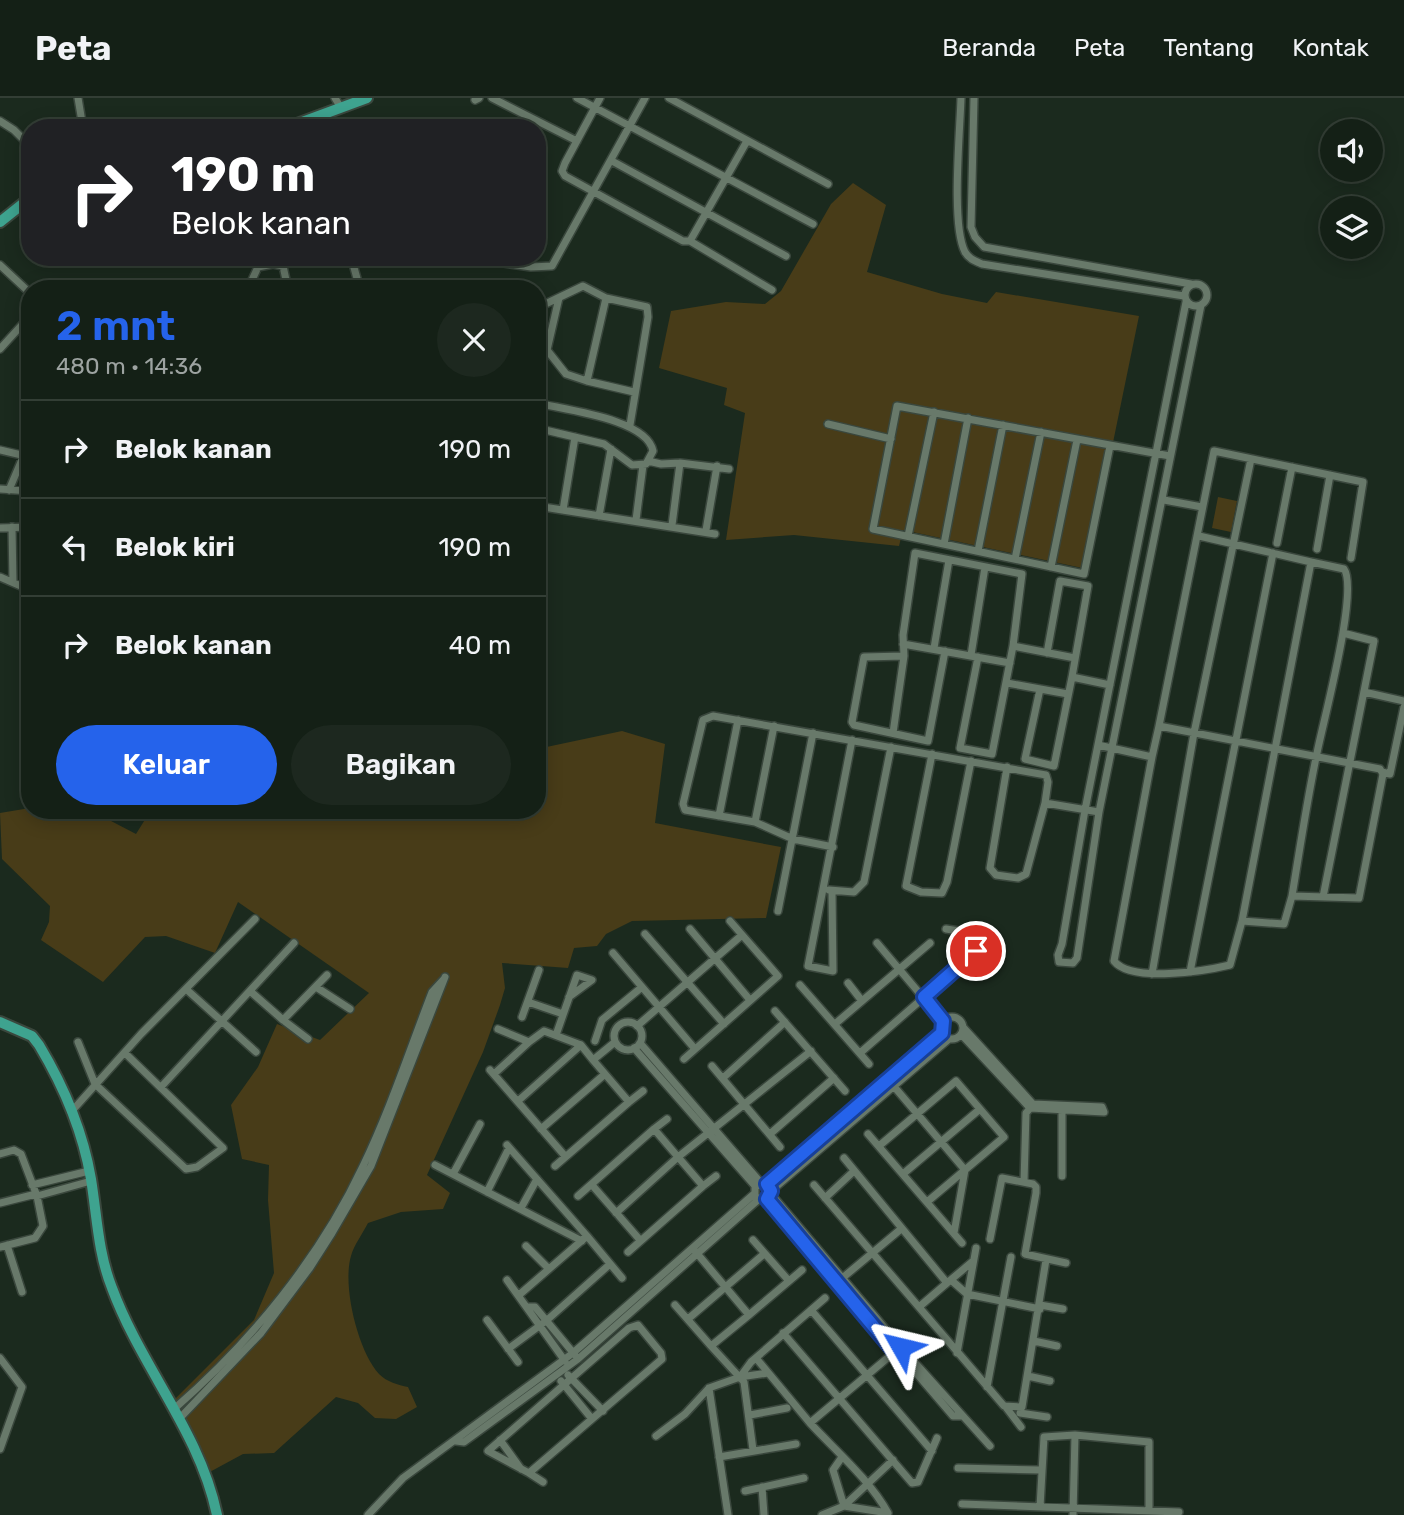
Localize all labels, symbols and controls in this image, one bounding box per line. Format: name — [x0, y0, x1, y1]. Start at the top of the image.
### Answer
text: Peta — [35, 29, 112, 68]
text: Beranda — [942, 34, 1036, 62]
text: Peta — [1074, 34, 1125, 62]
text: Tentang — [1163, 34, 1254, 62]
text: Kontak — [1292, 34, 1369, 62]
map controls — [1320, 119, 1383, 259]
button: sound — [1320, 119, 1383, 182]
text: 190 m — [171, 145, 315, 203]
icon: right — [56, 147, 147, 238]
button: layers — [1320, 196, 1383, 259]
text: Belok kanan — [171, 204, 351, 242]
text: 2 mnt — [56, 301, 175, 351]
button: close — [437, 303, 511, 377]
text: 480 m · 14:36 — [56, 352, 202, 380]
icon: right — [56, 430, 94, 468]
text: Belok kanan — [115, 434, 272, 465]
text: 190 m — [438, 434, 511, 465]
icon: left — [56, 528, 94, 566]
text: Belok kiri — [115, 532, 235, 563]
text: 190 m — [438, 532, 511, 563]
icon: right — [56, 626, 94, 664]
text: Belok kanan — [115, 630, 272, 661]
text: 40 m — [449, 630, 511, 661]
button: Keluar — [56, 725, 277, 805]
button: Bagikan — [291, 725, 511, 805]
pin — [946, 921, 1006, 981]
icon: arrive — [957, 932, 995, 970]
position arrow — [864, 1310, 938, 1384]

